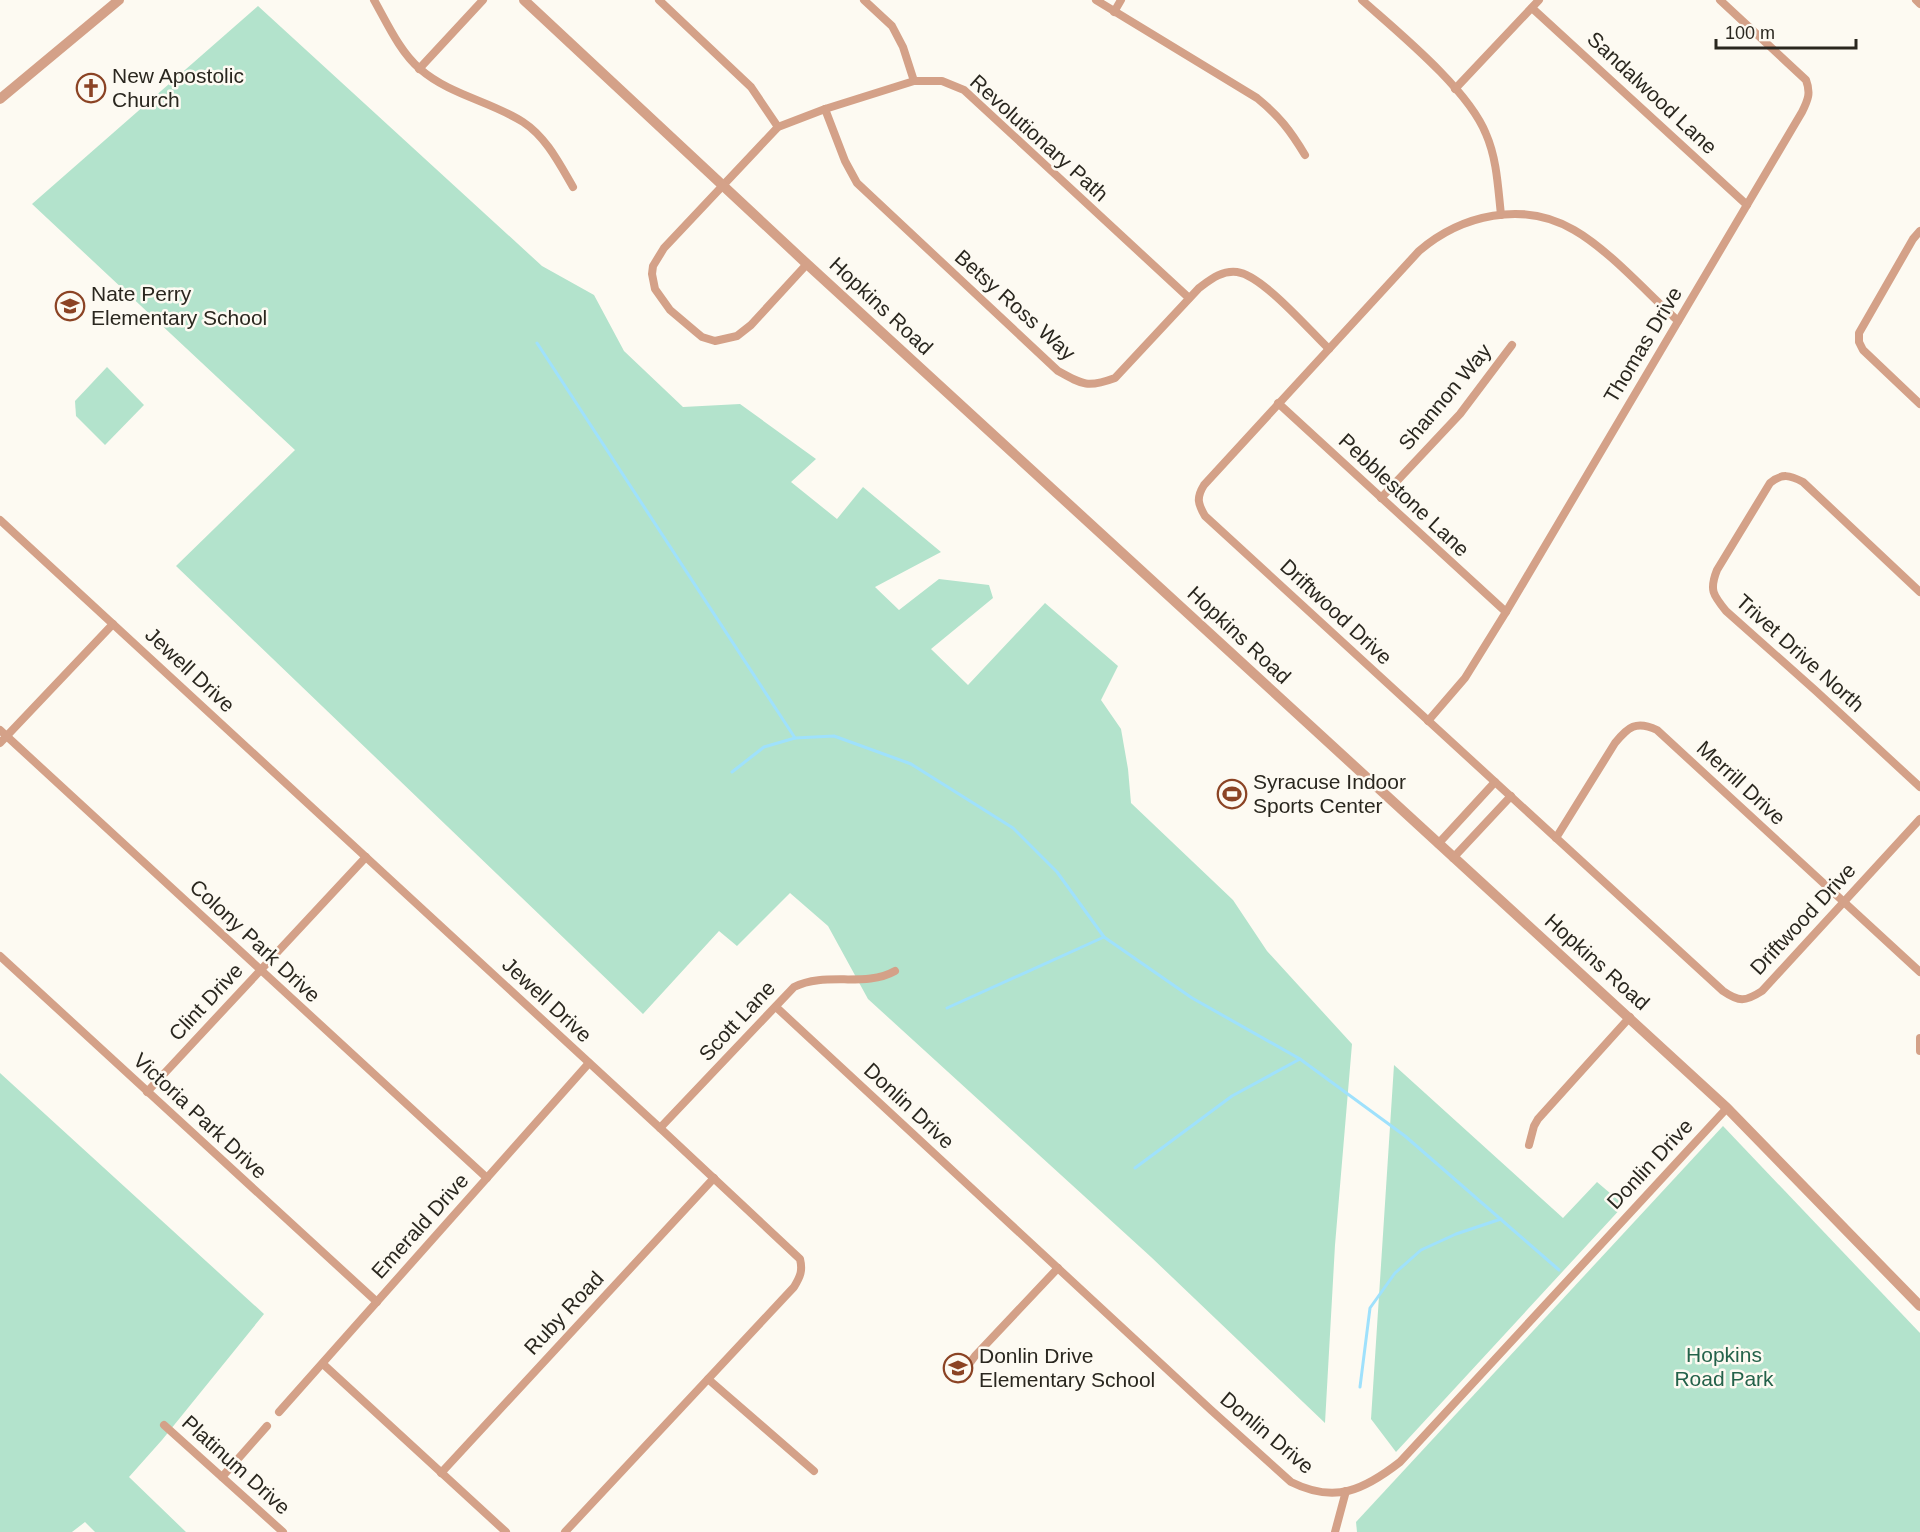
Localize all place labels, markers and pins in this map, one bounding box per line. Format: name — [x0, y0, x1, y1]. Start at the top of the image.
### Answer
place label: New Apostolic Church — [112, 64, 244, 111]
church icon: New Apostolic Church — [75, 72, 107, 104]
place label: Nate Perry Elementary School — [91, 282, 267, 329]
school or university icon: Nate Perry Elementary School — [54, 290, 86, 322]
place label: Syracuse Indoor Sports Center — [1253, 770, 1406, 817]
sports icon: Syracuse Indoor Sports Center — [1216, 778, 1248, 810]
place label: Donlin Drive Elementary School — [979, 1344, 1155, 1391]
school or university icon: Donlin Drive Elementary School — [942, 1352, 974, 1384]

